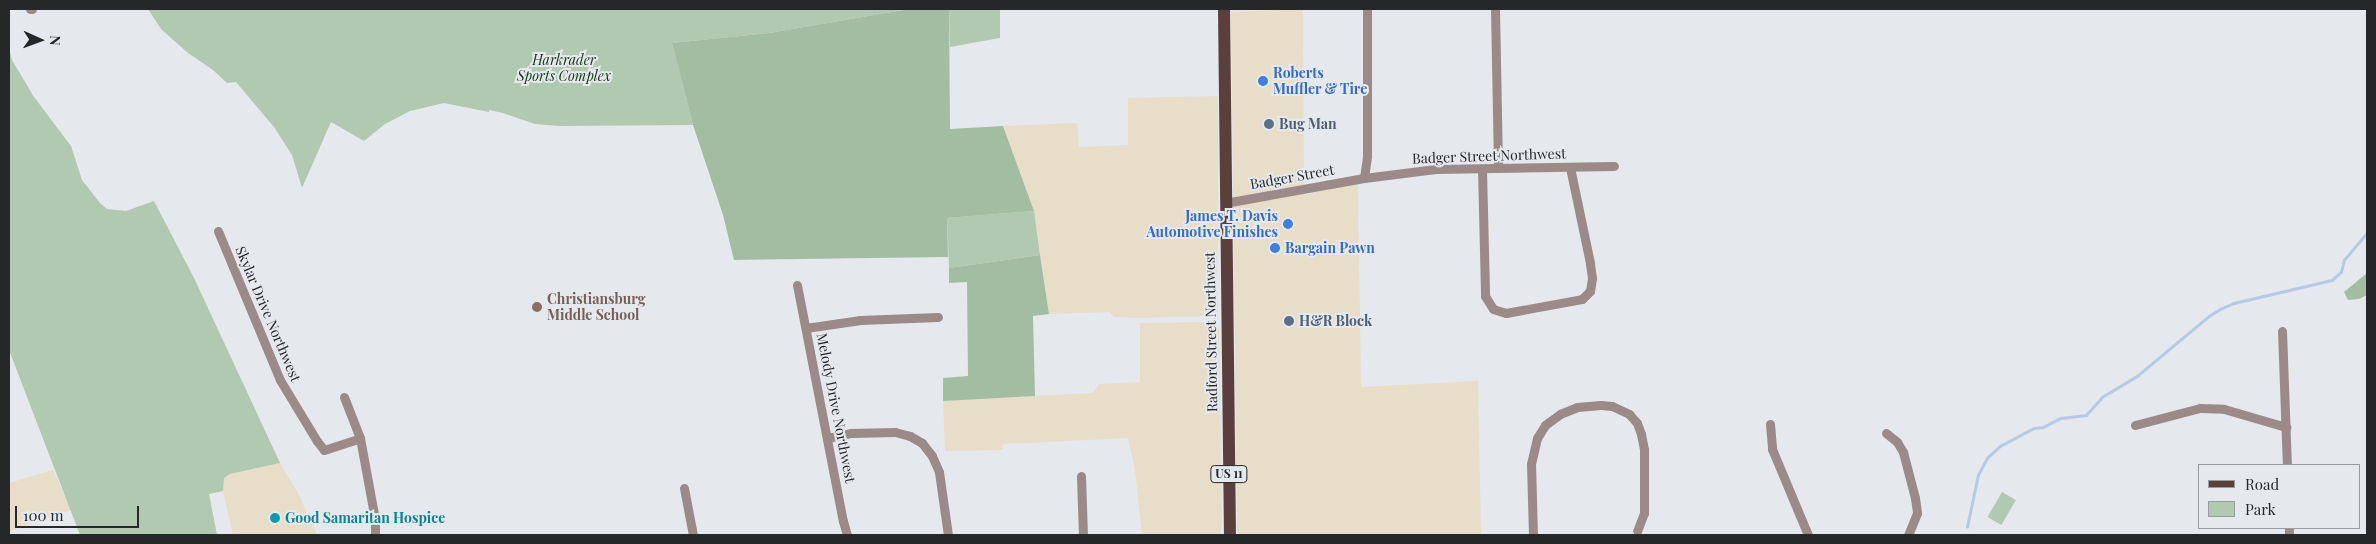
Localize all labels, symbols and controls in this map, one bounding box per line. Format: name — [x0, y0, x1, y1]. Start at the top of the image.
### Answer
north arrow — [15, 15, 65, 65]
text: N — [46, 35, 65, 46]
park label: Harkrader Sports Complex — [517, 52, 611, 84]
place label: Roberts Muffler & Tire — [1273, 65, 1368, 98]
marker: Roberts Muffler & Tire — [1257, 75, 1269, 87]
place label: Bug Man — [1279, 116, 1337, 132]
marker: Bug Man — [1263, 118, 1275, 130]
street label: Badger Street Northwest — [1412, 145, 1566, 167]
street label: Badger Street — [1248, 161, 1336, 193]
place label: James T. Davis Automotive Finishes — [1147, 208, 1278, 240]
marker: James T. Davis Automotive Finishes — [1282, 218, 1294, 230]
place label: Bargain Pawn — [1285, 240, 1375, 256]
marker: Bargain Pawn — [1269, 242, 1281, 254]
street label: Skylar Drive Northwest — [232, 244, 304, 384]
street label: Radford Street Northwest — [1201, 252, 1221, 412]
place label: Christiansburg Middle School — [547, 291, 645, 324]
marker: Christiansburg Middle School — [531, 301, 543, 313]
place label: H&R Block — [1299, 313, 1372, 329]
marker: H&R Block — [1283, 315, 1295, 327]
street label: Melody Drive Northwest — [813, 332, 859, 484]
road number: US 11 — [1210, 464, 1248, 484]
legend — [2198, 464, 2361, 529]
text: Road — [2245, 474, 2279, 494]
scale bar — [18, 496, 141, 528]
text: Park — [2245, 499, 2276, 519]
text: 100 m — [23, 505, 64, 525]
place label: Good Samaritan Hospice — [285, 510, 445, 526]
marker: Good Samaritan Hospice — [269, 512, 281, 524]

